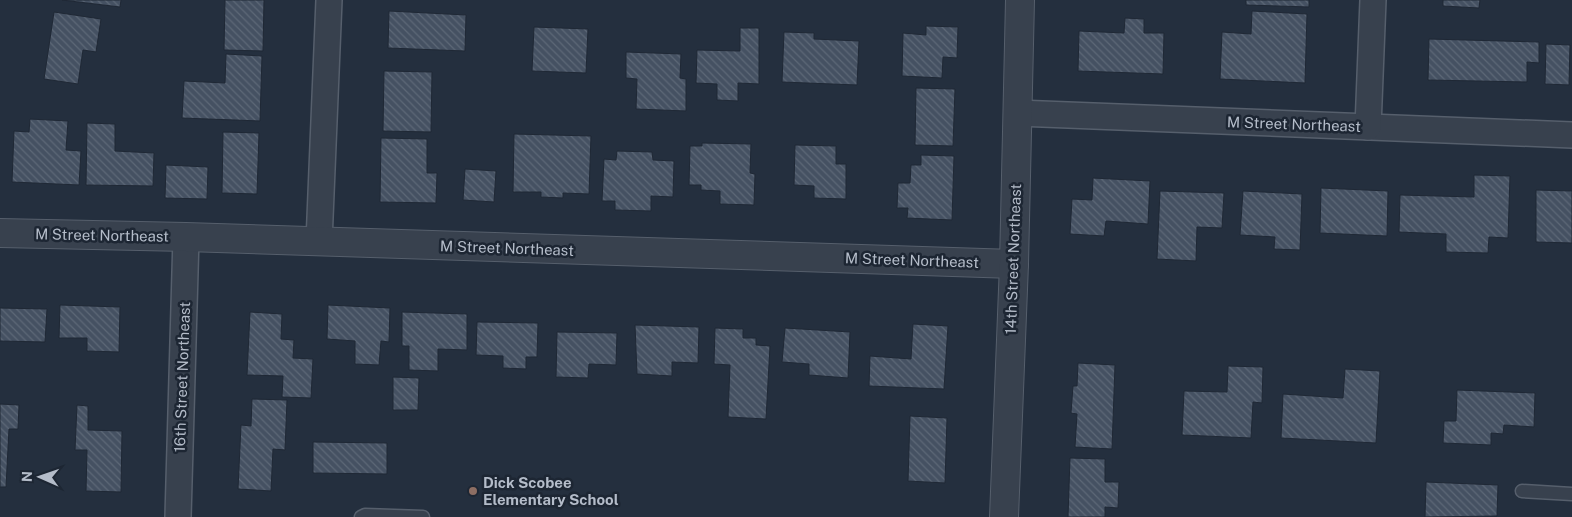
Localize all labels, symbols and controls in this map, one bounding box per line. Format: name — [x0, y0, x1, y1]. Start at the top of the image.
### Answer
street label: M Street Northeast — [1227, 113, 1361, 135]
street label: 14th Street Northeast — [1002, 183, 1024, 335]
street label: M Street Northeast — [35, 225, 169, 245]
street label: M Street Northeast — [440, 237, 574, 259]
street label: M Street Northeast — [845, 249, 979, 271]
street label: 16th Street Northeast — [171, 301, 193, 453]
north arrow — [15, 452, 65, 502]
text: N — [19, 471, 35, 482]
place label: Dick Scobee Elementary School — [483, 474, 619, 508]
marker: Dick Scobee Elementary School — [467, 485, 479, 497]

